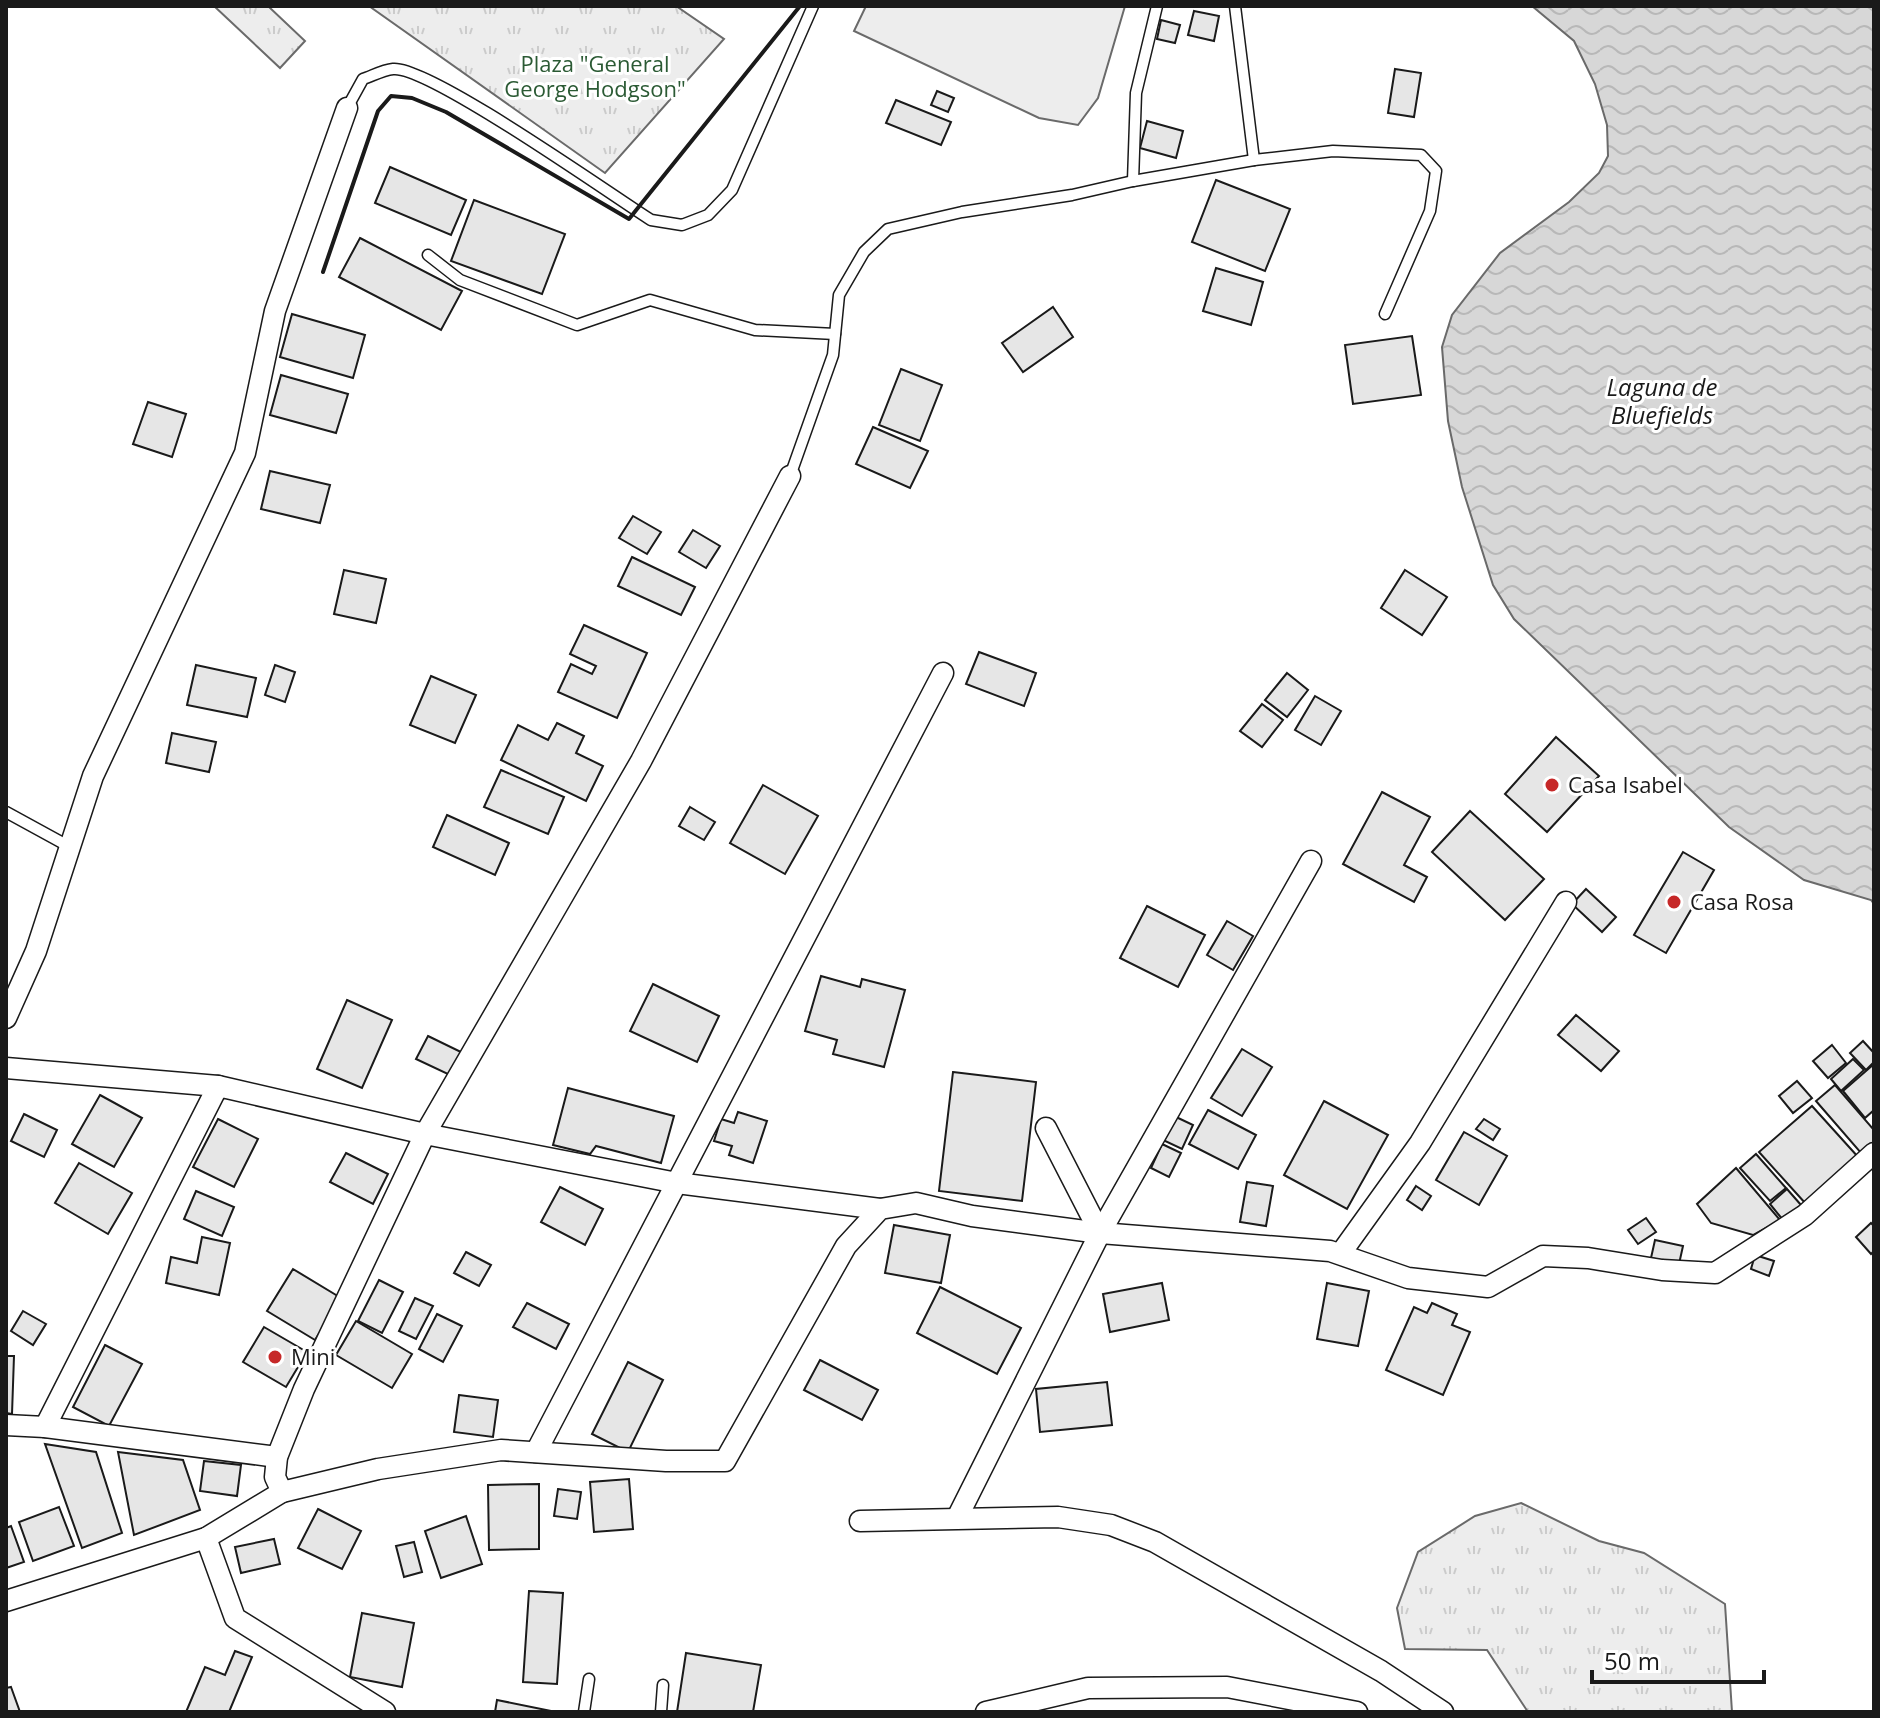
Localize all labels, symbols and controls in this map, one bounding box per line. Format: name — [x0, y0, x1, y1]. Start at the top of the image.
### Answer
park label: Plaza "General George Hodgson" — [504, 48, 686, 103]
water label: Laguna de Bluefields — [1607, 370, 1717, 431]
place label: Casa Isabel — [1568, 769, 1683, 799]
marker: Casa Isabel — [1543, 776, 1561, 794]
place label: Casa Rosa — [1690, 886, 1794, 916]
marker: Casa Rosa — [1665, 893, 1683, 911]
place label: Mini — [291, 1341, 335, 1371]
marker: Mini — [266, 1348, 284, 1366]
scale bar — [1592, 1634, 1764, 1684]
text: 50 m — [1604, 1644, 1660, 1677]

